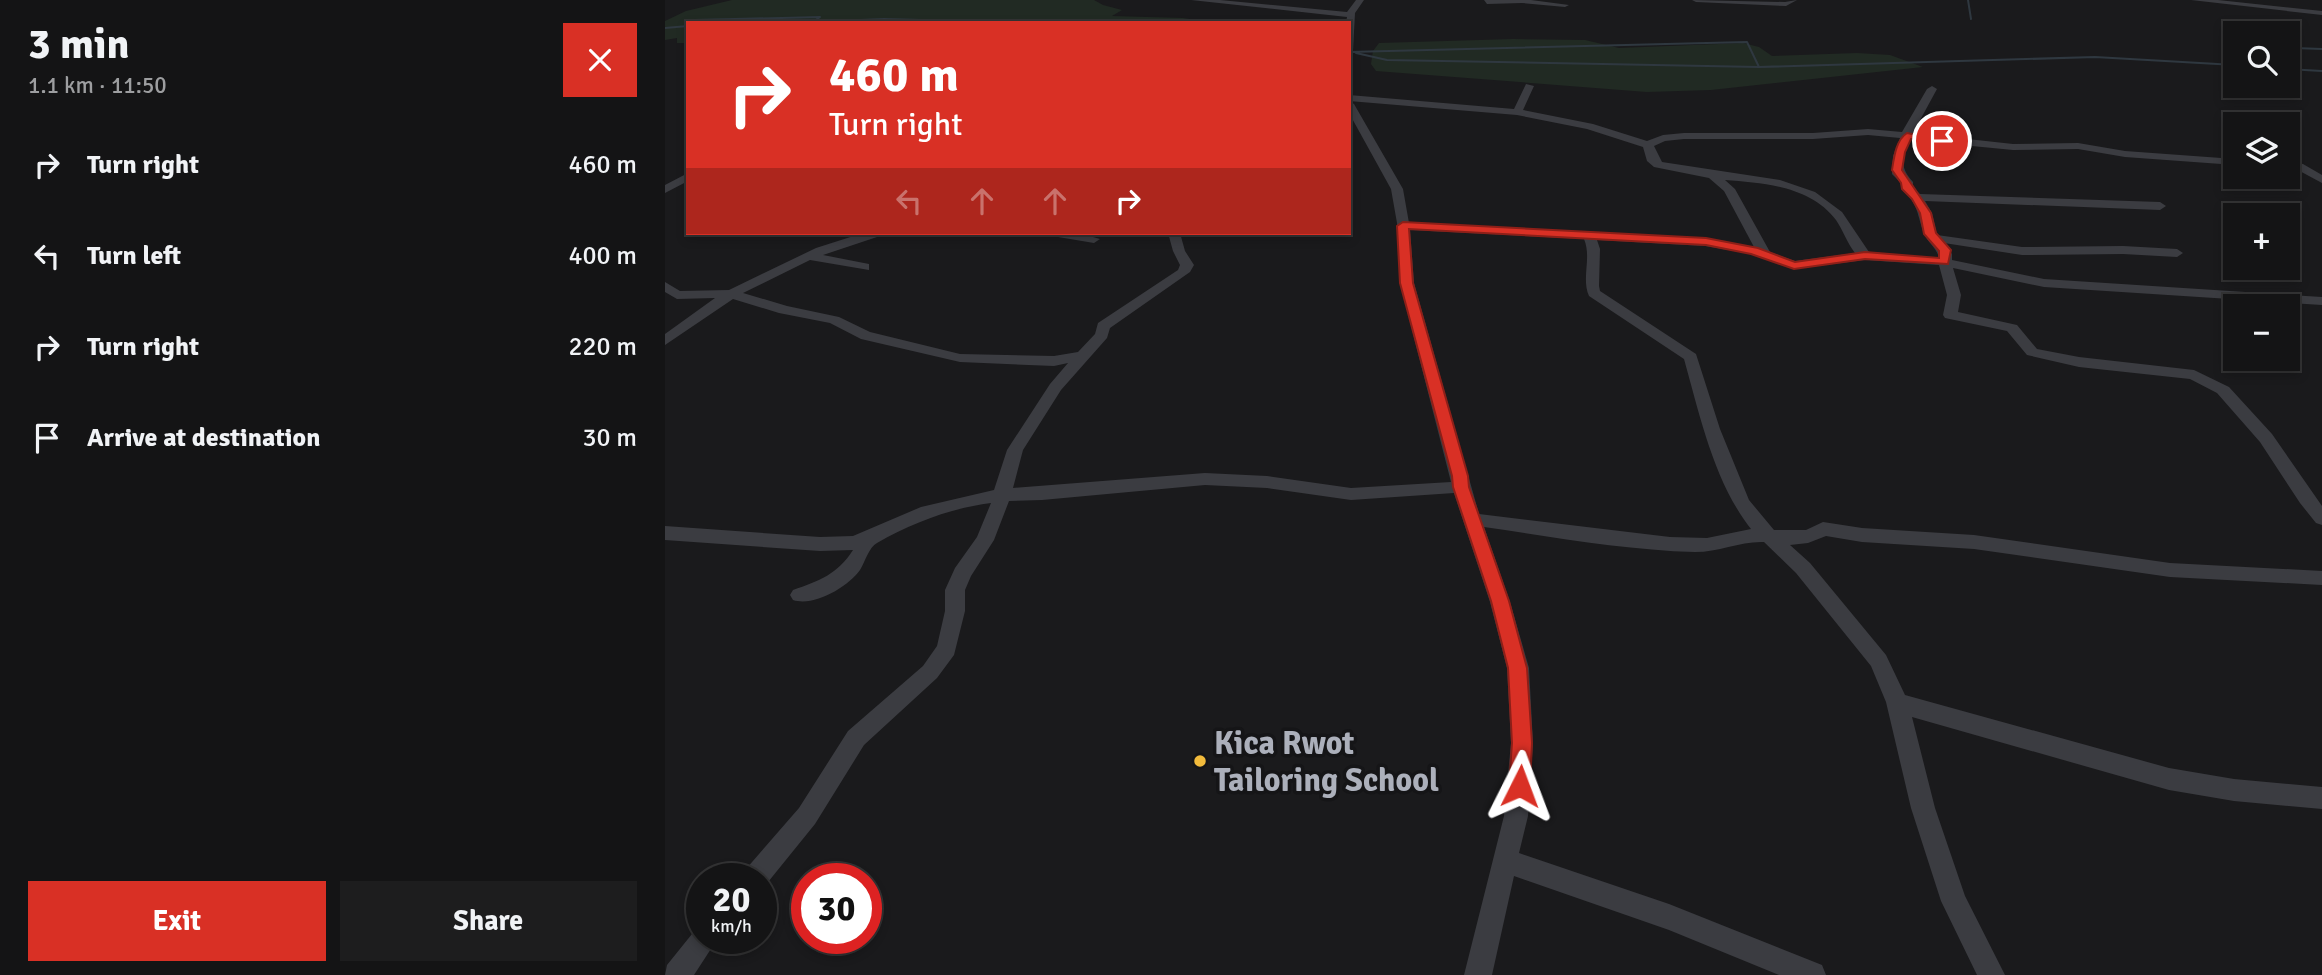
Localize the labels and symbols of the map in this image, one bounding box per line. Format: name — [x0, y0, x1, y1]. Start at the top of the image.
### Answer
pin — [1912, 111, 1972, 171]
place label: Kica Rwot Tailoring School — [1214, 724, 1439, 800]
position arrow — [1483, 749, 1557, 823]
marker: Kica Rwot Tailoring School — [1192, 753, 1208, 769]
speed limit sign: 30 — [791, 863, 882, 954]

